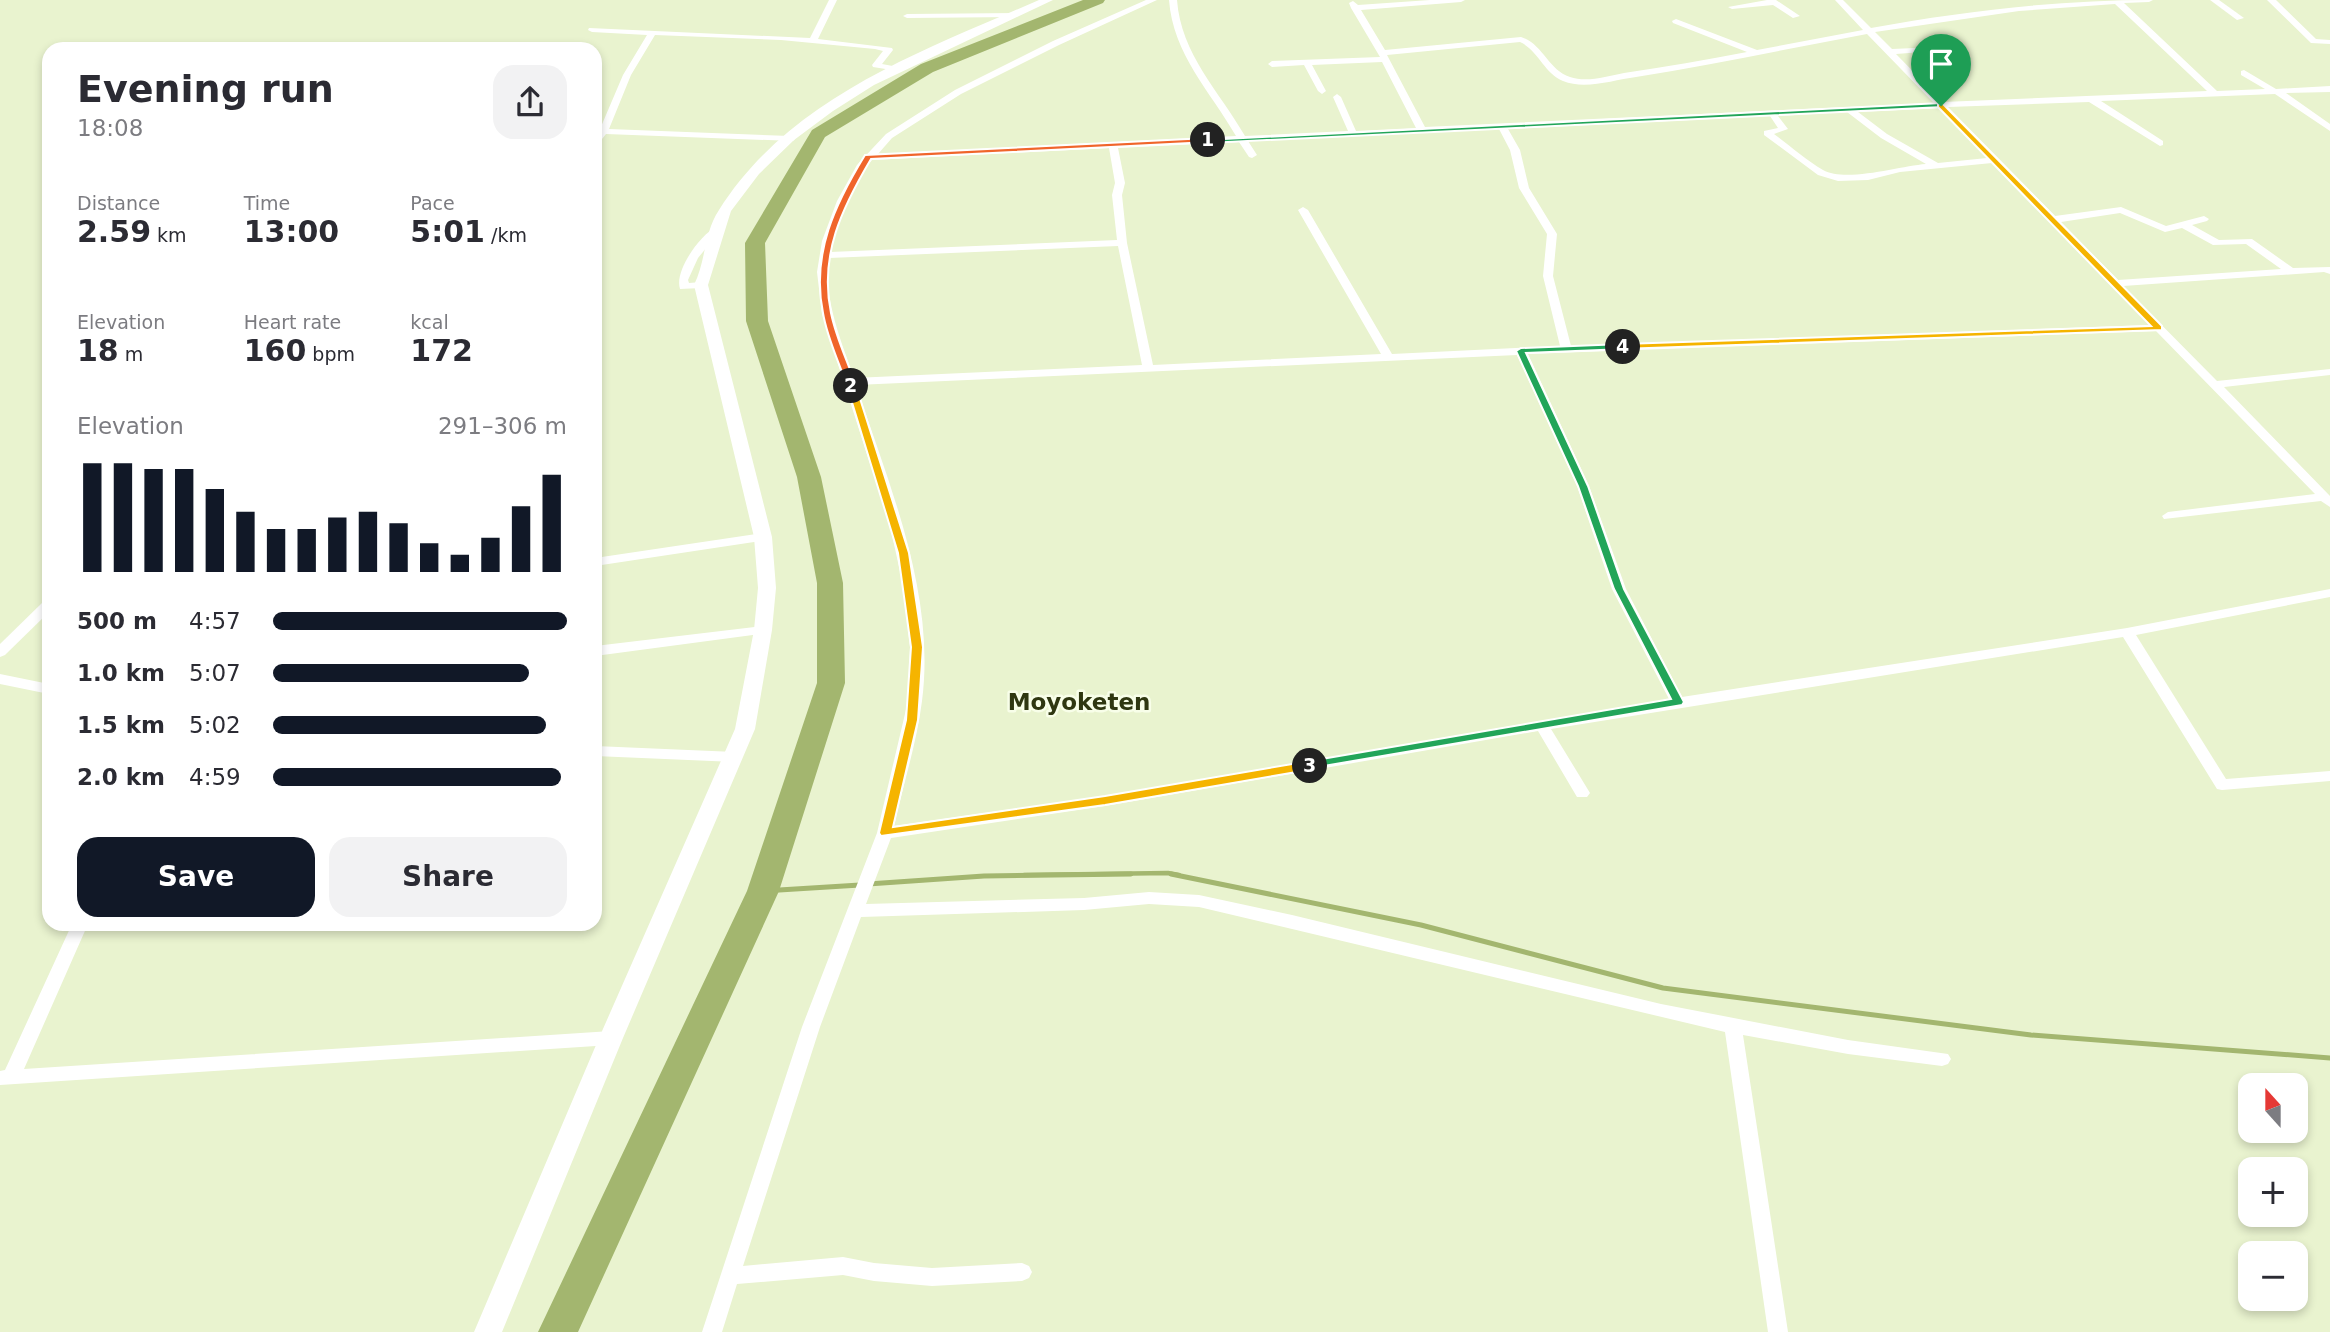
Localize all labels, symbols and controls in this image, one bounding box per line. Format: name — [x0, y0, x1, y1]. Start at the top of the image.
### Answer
pin — [1911, 34, 1971, 106]
icon: arrive — [1922, 45, 1960, 83]
button: share — [493, 65, 567, 139]
text: Evening run — [77, 67, 334, 111]
text: 18:08 — [77, 115, 143, 141]
pin: 1 — [1190, 122, 1226, 158]
text: 1 — [1201, 128, 1214, 150]
text: Distance — [77, 192, 160, 214]
text: Time — [244, 192, 290, 214]
text: Pace — [410, 192, 455, 214]
text: 2.59 — [77, 214, 151, 249]
text: 13:00 — [244, 214, 339, 249]
text: 5:01 — [410, 214, 485, 249]
text: km — [151, 224, 187, 246]
text: /km — [485, 224, 527, 246]
text: Elevation — [77, 311, 165, 333]
text: Heart rate — [244, 311, 341, 333]
text: kcal — [410, 311, 449, 333]
pin: 4 — [1606, 330, 1640, 364]
text: 18 — [77, 333, 119, 368]
text: 160 — [244, 333, 306, 368]
text: 172 — [410, 333, 473, 368]
text: 4 — [1616, 335, 1629, 357]
text: m — [119, 343, 143, 365]
text: bpm — [306, 343, 355, 365]
pin: 2 — [834, 368, 868, 404]
text: 2 — [844, 374, 857, 396]
text: Elevation — [77, 413, 184, 439]
text: 291–306 m — [438, 413, 567, 439]
text: 500 m — [77, 608, 157, 634]
text: 4:57 — [189, 608, 241, 634]
text: 1.0 km — [77, 660, 165, 686]
text: 5:07 — [189, 660, 241, 686]
district label: Moyoketen — [1008, 689, 1150, 715]
text: 1.5 km — [77, 712, 165, 738]
text: 5:02 — [189, 712, 241, 738]
pin: 3 — [1292, 748, 1328, 784]
text: 3 — [1303, 754, 1316, 776]
text: 2.0 km — [77, 764, 165, 790]
text: 4:59 — [189, 764, 241, 790]
button: Save — [77, 837, 315, 917]
button: Share — [329, 837, 567, 917]
north arrow — [2238, 1073, 2308, 1143]
map controls — [2238, 1073, 2308, 1311]
button: + — [2238, 1157, 2308, 1227]
button: − — [2238, 1241, 2308, 1311]

